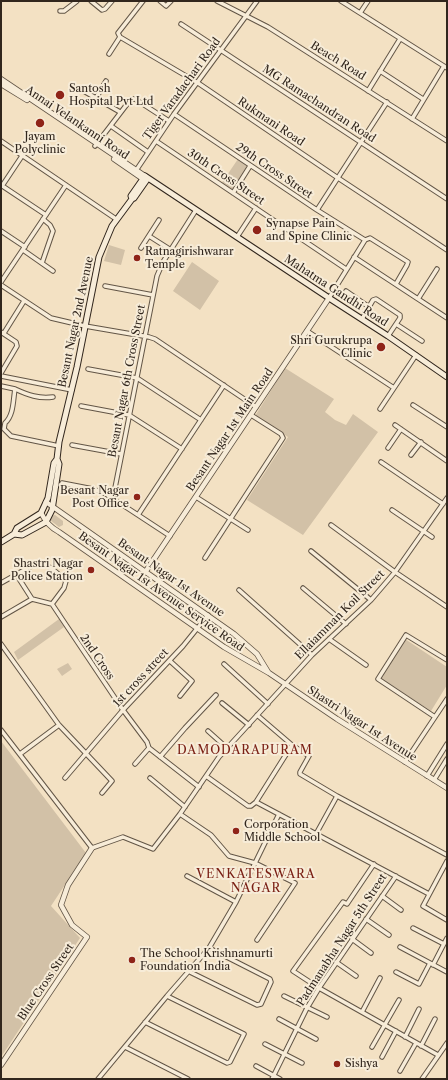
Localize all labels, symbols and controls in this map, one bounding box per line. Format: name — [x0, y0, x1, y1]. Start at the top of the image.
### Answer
street label: Tiger Varadachari Road — [140, 35, 224, 143]
street label: Beach Road — [308, 39, 368, 83]
street label: MG Ramachandran Road — [260, 62, 378, 146]
place label: Santosh Hospital Pvt Ltd — [69, 82, 154, 108]
street label: Annai Velankanni Road — [23, 83, 131, 163]
marker: Santosh Hospital Pvt Ltd — [54, 89, 66, 101]
street label: Rukmani Road — [235, 95, 307, 149]
marker: Jayam Polyclinic — [34, 117, 46, 129]
place label: Jayam Polyclinic — [14, 130, 66, 156]
street label: 29th Cross Street — [233, 140, 315, 202]
street label: 30th Cross Street — [185, 146, 267, 208]
place label: Synapse Pain and Spine Clinic — [266, 217, 352, 243]
marker: Synapse Pain and Spine Clinic — [251, 224, 263, 236]
place label: Ratnagirishwarar Temple — [145, 245, 234, 271]
marker: Ratnagirishwarar Temple — [132, 253, 142, 263]
street label: Mahatma Gandhi Road — [282, 253, 390, 329]
street label: Besant Nagar 2nd Avenue — [56, 255, 96, 389]
street label: Besant Nagar 6th Cross Street — [106, 303, 148, 459]
place label: Shri Gurukrupa Clinic — [290, 334, 372, 360]
marker: Shri Gurukrupa Clinic — [375, 341, 387, 353]
street label: Besant Nagar 1st Main Road — [184, 366, 276, 494]
place label: Besant Nagar Post Office — [60, 484, 129, 510]
marker: Besant Nagar Post Office — [132, 492, 142, 502]
street label: Besant Nagar 1st Avenue Service Road — [76, 530, 246, 654]
street label: Besant Nagar 1st Avenue — [115, 536, 227, 620]
place label: Shastri Nagar Police Station — [11, 557, 83, 583]
marker: Shastri Nagar Police Station — [86, 565, 96, 575]
street label: Ellaiamman Koil Street — [293, 568, 387, 662]
street label: 2nd Cross — [77, 632, 117, 682]
street label: 1st cross street — [111, 646, 171, 710]
street label: Shastri Nagar 1st Avenue — [305, 684, 419, 764]
district label: DAMODARAPURAM — [177, 744, 313, 758]
place label: Corporation Middle School — [244, 818, 320, 844]
marker: Corporation Middle School — [231, 826, 241, 836]
district label: VENKATESWARA NAGAR — [196, 868, 316, 896]
street label: Padmanabha Nagar 5th Street — [294, 871, 390, 1009]
street label: Blue Cross Street — [15, 941, 77, 1023]
place label: The School Krishnamurti Foundation India — [140, 947, 273, 973]
marker: The School Krishnamurti Foundation India — [127, 955, 137, 965]
place label: Sishya — [345, 1057, 378, 1071]
marker: Sishya — [332, 1059, 342, 1069]

